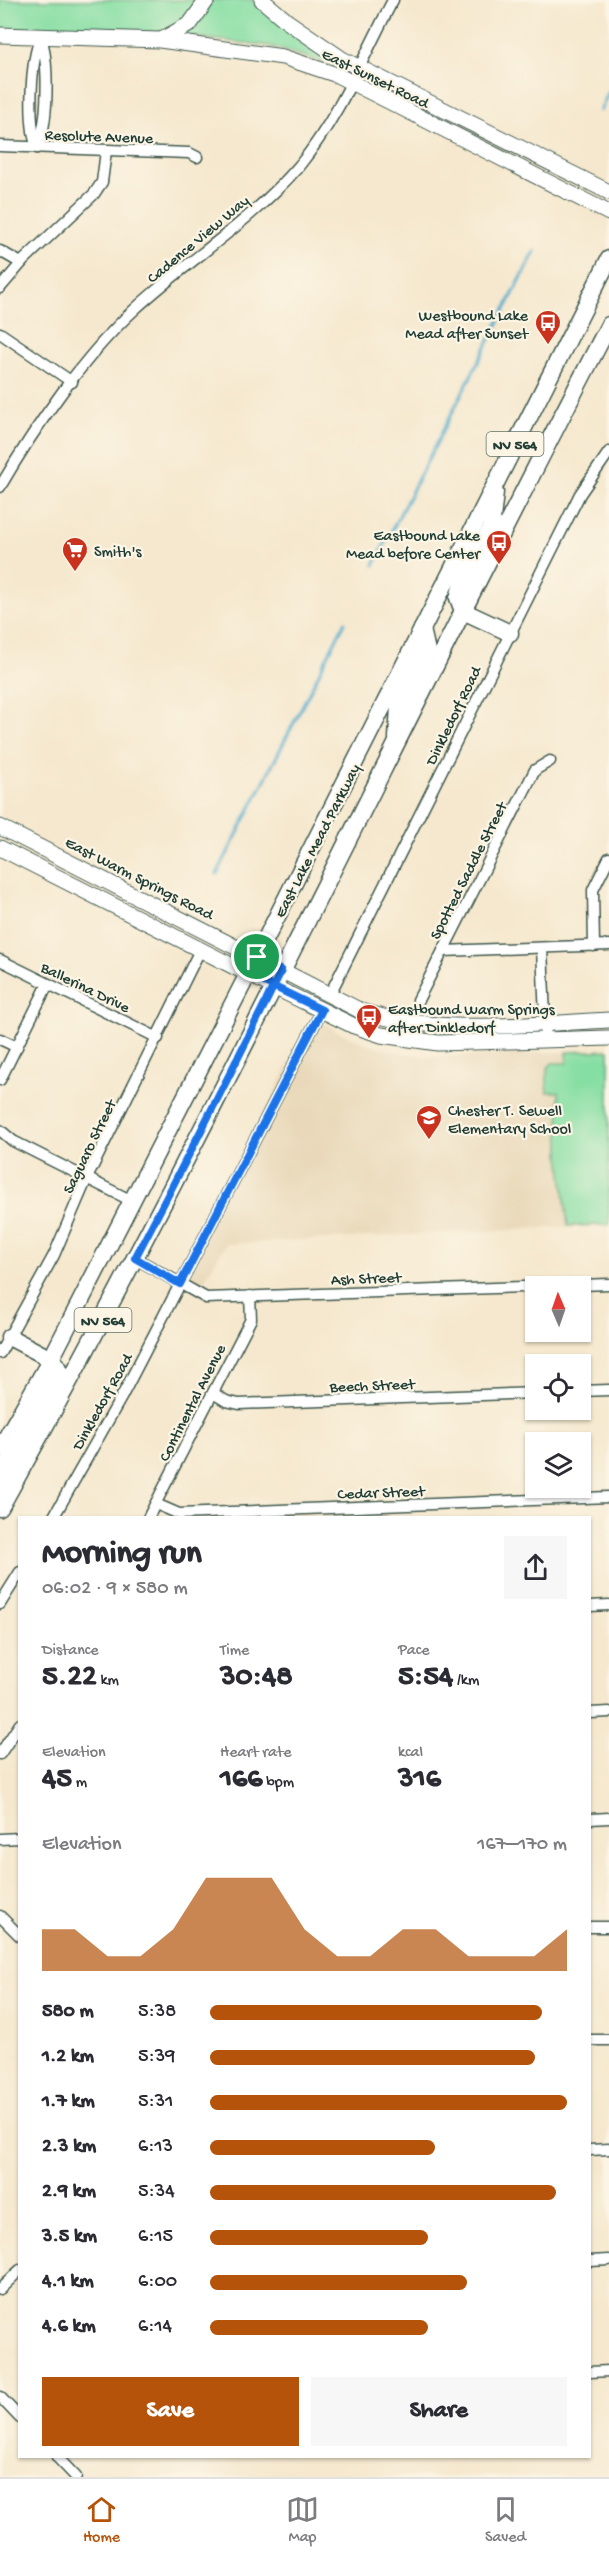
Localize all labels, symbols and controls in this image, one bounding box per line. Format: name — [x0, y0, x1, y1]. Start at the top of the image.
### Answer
street label: East Sunset Road — [318, 46, 433, 115]
street label: Resolute Avenue — [44, 127, 154, 150]
street label: Cadence View Way — [144, 192, 254, 289]
place label: Westbound Lake Mead after Sunset — [405, 308, 529, 345]
bus stop icon: Westbound Lake Mead after Sunset — [533, 308, 563, 346]
road number: NV 564 — [486, 432, 544, 456]
place label: Eastbound Lake Mead before Center — [346, 528, 481, 565]
bus stop icon: Eastbound Lake Mead before Center — [484, 528, 514, 566]
supermarket icon: Smith's — [60, 535, 90, 573]
place label: Smith's — [94, 544, 142, 563]
street label: Dinkledorf Road — [423, 663, 488, 770]
street label: East Lake Mead Parkway — [272, 761, 366, 922]
street label: Spotted Saddle Street — [427, 799, 514, 943]
street label: East Warm Springs Road — [61, 834, 217, 927]
pin — [231, 931, 282, 982]
icon: arrive — [240, 940, 273, 973]
street label: Ballerina Drive — [36, 959, 133, 1019]
bus stop icon: Eastbound Warm Springs after Dinkledorf — [354, 1002, 384, 1040]
place label: Eastbound Warm Springs after Dinkledorf — [388, 1002, 556, 1039]
street label: Saguaro Street — [60, 1096, 123, 1198]
school or university icon: Chester T. Sewell Elementary School — [414, 1103, 444, 1141]
place label: Chester T. Sewell Elementary School — [448, 1103, 571, 1140]
street label: Ash Street — [331, 1270, 403, 1291]
north arrow — [525, 1276, 591, 1342]
map controls — [525, 1276, 591, 1498]
road number: NV 564 — [74, 1308, 132, 1332]
street label: Continental Avenue — [156, 1341, 232, 1465]
street label: Dinkledorf Road — [69, 1350, 139, 1455]
button: locate — [525, 1354, 591, 1420]
street label: Beech Street — [328, 1376, 416, 1399]
button: layers — [525, 1432, 591, 1498]
street label: Cedar Street — [337, 1483, 427, 1506]
text: Morning run — [42, 1536, 202, 1574]
button: share — [504, 1536, 567, 1599]
text: 06:02 · 9 × 580 m — [42, 1578, 188, 1601]
text: Distance — [42, 1642, 99, 1661]
text: Time — [220, 1642, 249, 1661]
text: Pace — [398, 1642, 429, 1661]
text: 5.22 — [42, 1661, 97, 1696]
text: 30:48 — [220, 1661, 293, 1696]
text: 5:54 — [398, 1661, 453, 1696]
text: km — [97, 1672, 119, 1691]
text: /km — [453, 1672, 479, 1691]
text: Elevation — [42, 1744, 106, 1763]
text: Heart rate — [220, 1744, 292, 1763]
text: kcal — [398, 1744, 423, 1763]
text: 45 — [42, 1763, 72, 1798]
text: 166 — [220, 1763, 263, 1798]
text: 316 — [398, 1763, 441, 1798]
text: m — [72, 1774, 87, 1793]
text: bpm — [263, 1774, 294, 1793]
text: Elevation — [42, 1834, 122, 1857]
text: 167–170 m — [477, 1834, 567, 1857]
text: 580 m — [42, 2001, 94, 2024]
text: 5:38 — [138, 2001, 176, 2024]
text: 1.2 km — [42, 2046, 94, 2069]
text: 5:39 — [138, 2046, 175, 2069]
text: 1.7 km — [42, 2091, 95, 2114]
text: 5:31 — [138, 2091, 173, 2114]
text: 2.3 km — [42, 2136, 96, 2159]
text: 6:13 — [138, 2136, 173, 2159]
text: 2.9 km — [42, 2181, 96, 2204]
text: 5:34 — [138, 2181, 175, 2204]
text: 3.5 km — [42, 2226, 97, 2249]
text: 6:15 — [138, 2226, 173, 2249]
text: 4.1 km — [42, 2271, 94, 2294]
text: 6:00 — [138, 2271, 177, 2294]
text: 4.6 km — [42, 2316, 96, 2339]
text: 6:14 — [138, 2316, 172, 2339]
button: Save — [42, 2377, 299, 2446]
button: Share — [311, 2377, 567, 2446]
tab: Home — [83, 2493, 120, 2548]
tab: Map — [286, 2493, 319, 2548]
tab: Saved — [485, 2493, 526, 2548]

